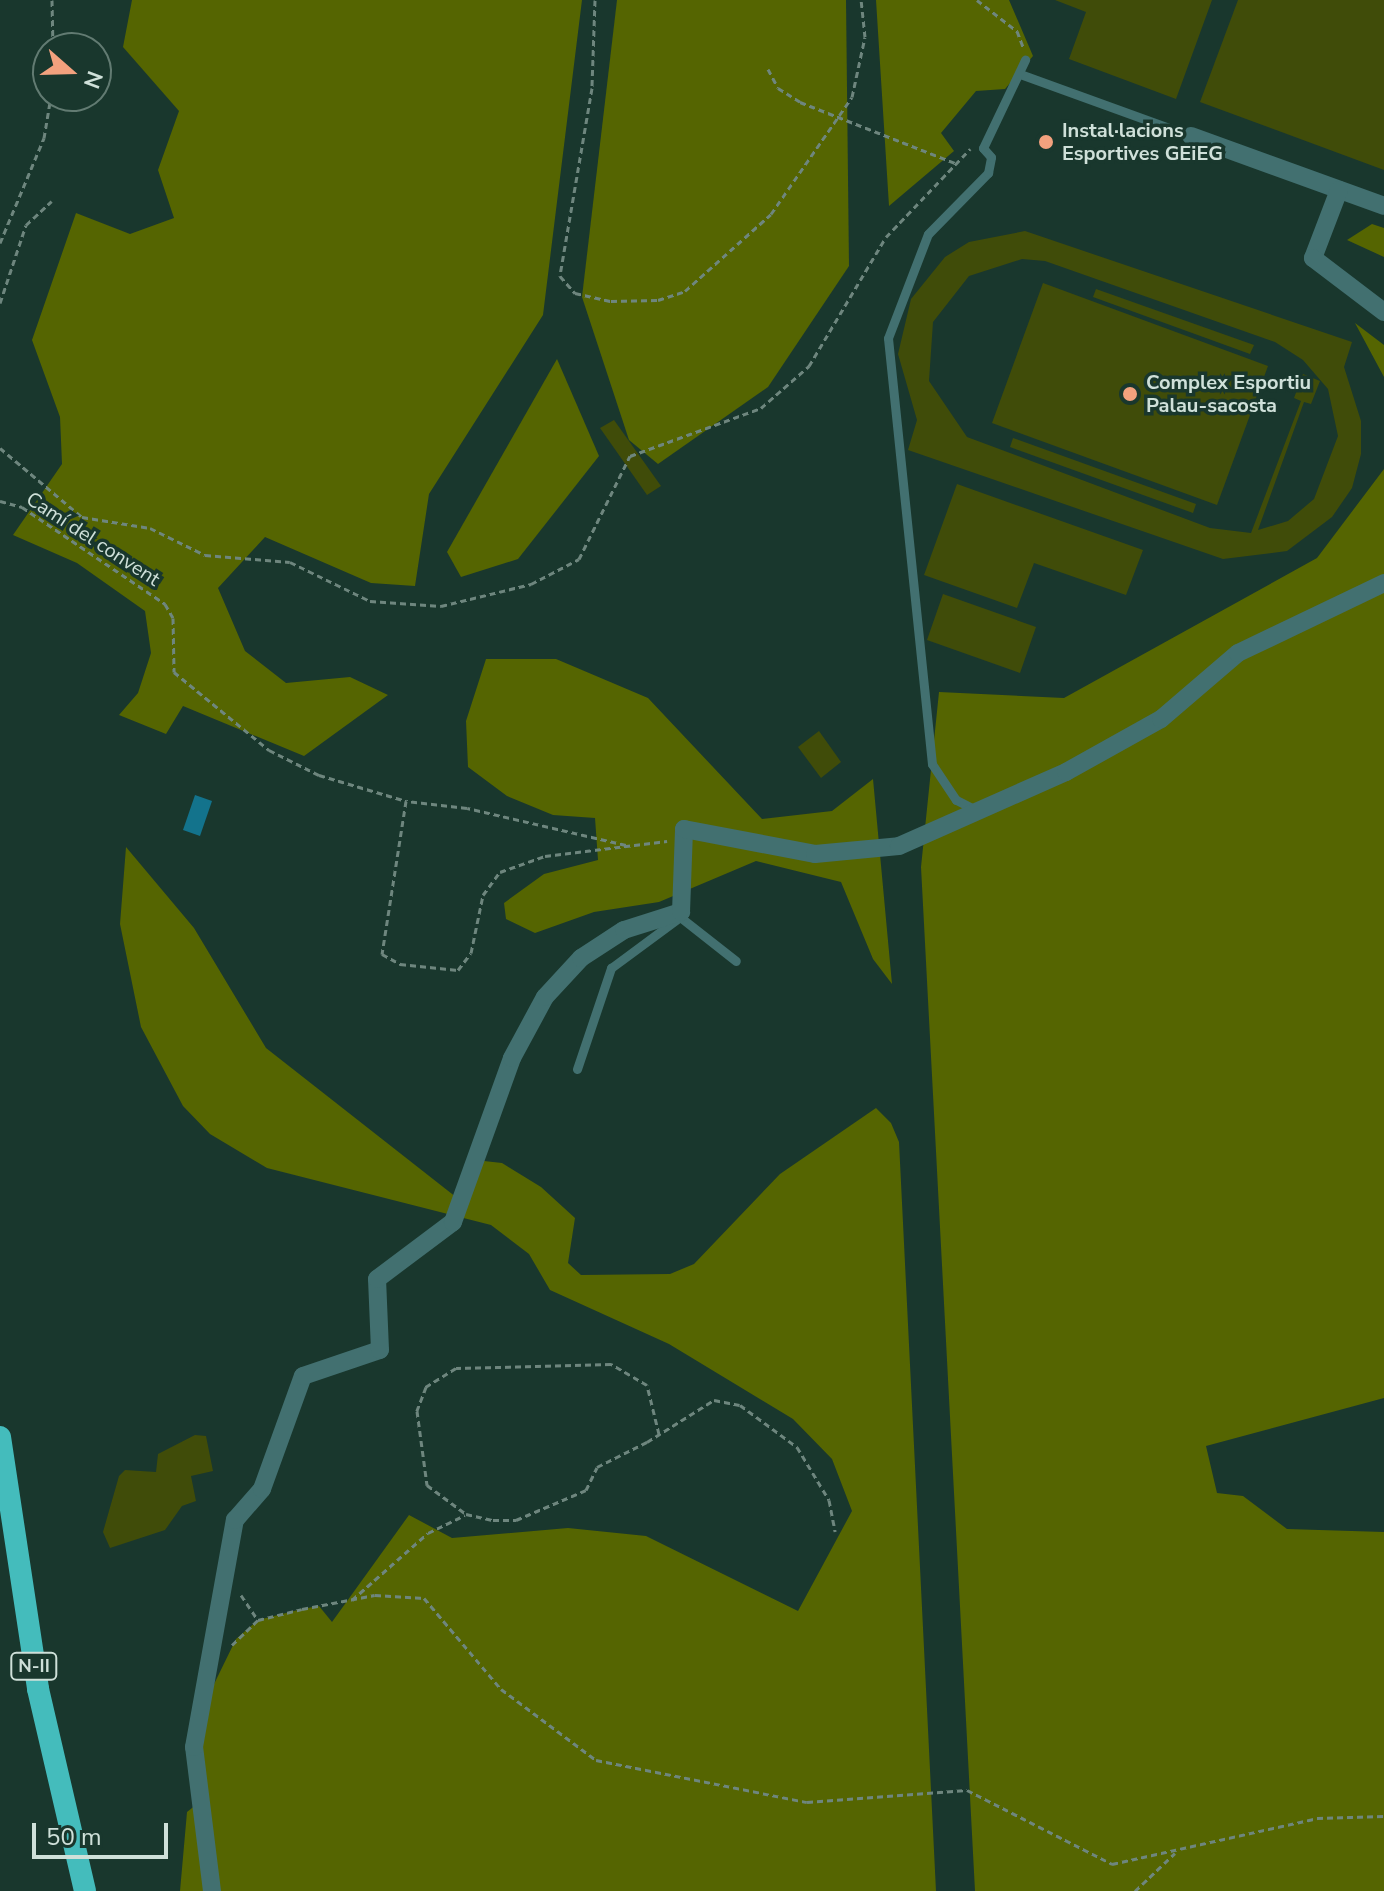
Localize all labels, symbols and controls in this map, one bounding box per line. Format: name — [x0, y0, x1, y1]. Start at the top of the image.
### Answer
north arrow — [32, 32, 112, 112]
text: N — [76, 67, 110, 92]
place label: Instal·lacions Esportives GEiEG — [1062, 118, 1223, 165]
marker: Instal·lacions Esportives GEiEG — [1037, 133, 1055, 151]
place label: Complex Esportiu Palau-sacosta — [1146, 370, 1311, 417]
marker: Complex Esportiu Palau-sacosta — [1121, 385, 1139, 403]
street label: Camí del convent — [22, 487, 164, 591]
road number: N-II — [10, 1652, 58, 1680]
scale bar — [36, 1807, 172, 1857]
text: 50 m — [46, 1821, 102, 1853]

